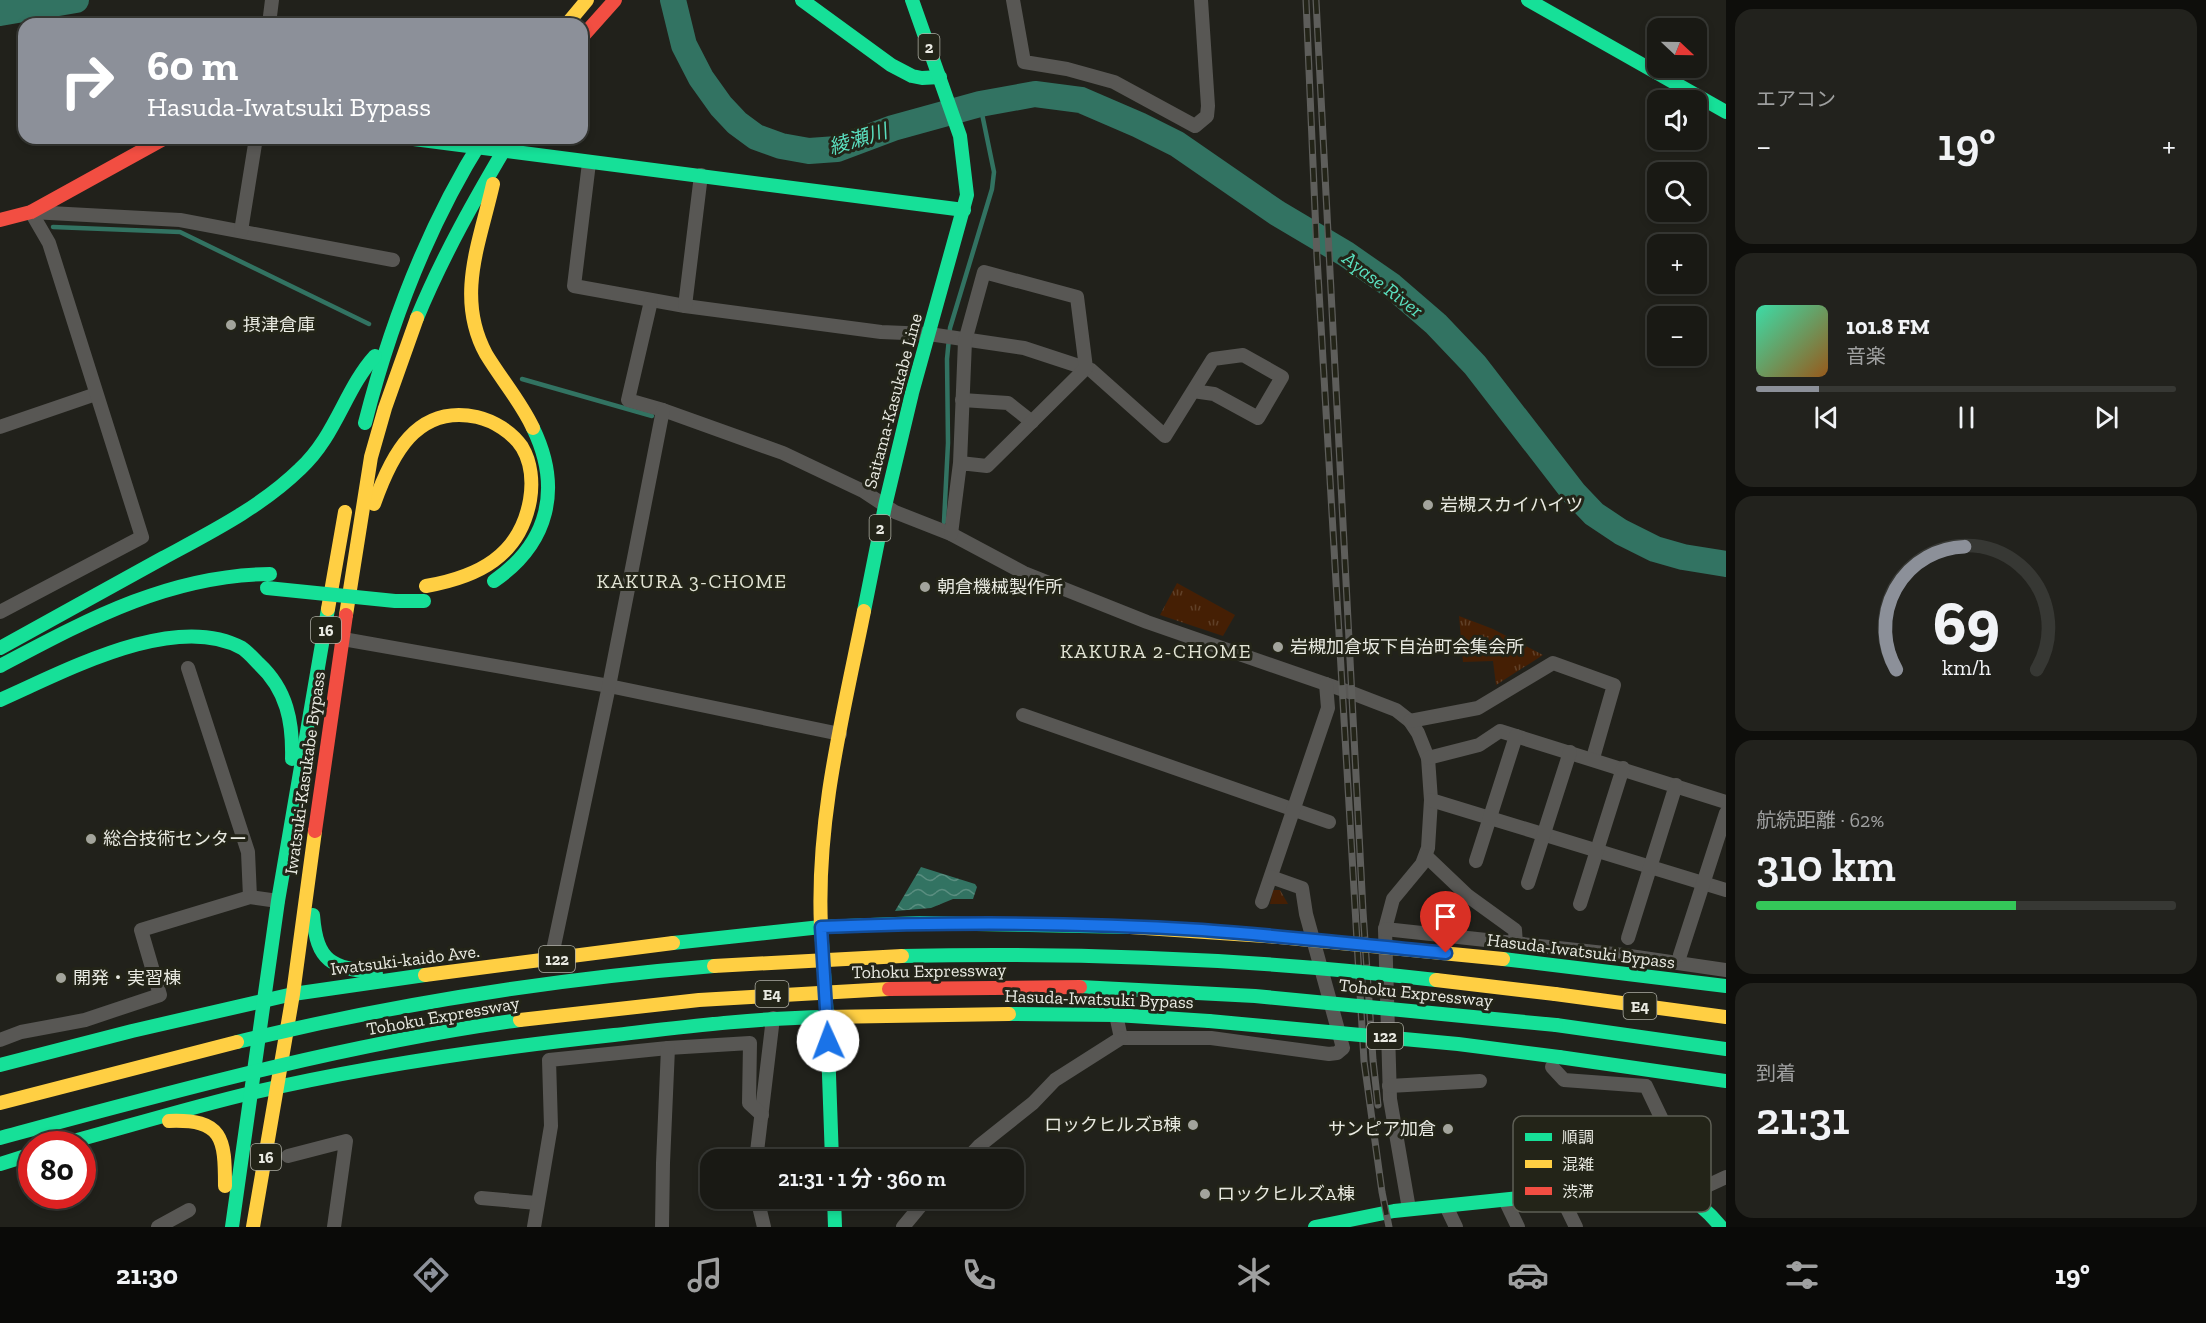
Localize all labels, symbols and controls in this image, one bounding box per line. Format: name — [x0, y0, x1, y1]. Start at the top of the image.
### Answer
north arrow — [1647, 18, 1707, 78]
map controls — [1647, 18, 1707, 366]
road number: 2 — [918, 34, 940, 60]
text: 60 m — [147, 40, 238, 91]
icon: right — [48, 42, 126, 120]
text: エアコン — [1756, 87, 1836, 111]
button: sound — [1647, 90, 1707, 150]
text: Hasuda-Iwatsuki Bypass — [147, 91, 431, 123]
water label: 綾瀬川 — [826, 118, 892, 159]
text: 19° — [1938, 118, 1996, 172]
text: − — [1756, 126, 1771, 165]
text: + — [2162, 126, 2176, 165]
button: search — [1647, 162, 1707, 222]
button: + — [1647, 234, 1707, 294]
water label: Ayase River — [1337, 245, 1428, 322]
button: − — [1647, 306, 1707, 366]
street label: Saitama-Kasukabe Line — [859, 311, 927, 491]
text: 101.8 FM — [1846, 313, 1930, 340]
place label: 摂津倉庫 — [243, 314, 315, 336]
marker: 摂津倉庫 — [224, 318, 238, 332]
text: 音楽 — [1846, 344, 1886, 368]
icon: previous — [1810, 401, 1843, 434]
icon: pause — [1950, 401, 1983, 434]
icon: next — [2090, 401, 2123, 434]
place label: 岩槻スカイハイツ — [1440, 494, 1583, 516]
marker: 岩槻スカイハイツ — [1421, 498, 1435, 512]
road number: 2 — [870, 515, 890, 541]
district label: KAKURA 3-CHOME — [596, 569, 788, 593]
place label: 朝倉機械製作所 — [937, 576, 1063, 598]
marker: 朝倉機械製作所 — [918, 580, 932, 594]
text: 69 — [1933, 586, 1999, 661]
road number: 16 — [311, 617, 341, 643]
place label: 岩槻加倉坂下自治町会集会所 — [1290, 636, 1524, 658]
district label: KAKURA 2-CHOME — [1060, 639, 1252, 663]
marker: 岩槻加倉坂下自治町会集会所 — [1271, 640, 1285, 654]
text: km/h — [1942, 656, 1990, 681]
street label: Iwatsuki-Kasukabe Bypass — [280, 670, 330, 876]
text: 航続距離 · 62% — [1756, 808, 1884, 832]
place label: 総合技術センター — [103, 828, 247, 850]
marker: 総合技術センター — [84, 832, 98, 846]
text: 310 km — [1756, 839, 1896, 893]
pin — [1420, 891, 1471, 953]
icon: arrive — [1429, 900, 1462, 933]
street label: Hasuda-Iwatsuki Bypass — [1486, 929, 1676, 973]
street label: Iwatsuki-kaido Ave. — [329, 940, 481, 980]
road number: 122 — [539, 946, 575, 972]
street label: Tohoku Expressway — [851, 959, 1007, 983]
place label: 開発・実習棟 — [73, 967, 181, 989]
marker: 開発・実習棟 — [54, 971, 68, 985]
street label: Tohoku Expressway — [1338, 974, 1495, 1012]
road number: E4 — [756, 981, 788, 1007]
street label: Hasuda-Iwatsuki Bypass — [1004, 985, 1194, 1013]
street label: Tohoku Expressway — [365, 992, 522, 1040]
road number: E4 — [1624, 993, 1656, 1019]
position arrow — [796, 1009, 860, 1073]
road number: 122 — [1367, 1023, 1403, 1049]
text: 到着 — [1756, 1061, 1796, 1085]
text: 21:31 — [1756, 1092, 1850, 1146]
place label: ロックヒルズB棟 — [1044, 1114, 1181, 1136]
legend — [1513, 1116, 1711, 1212]
marker: ロックヒルズB棟 — [1186, 1118, 1200, 1132]
place label: サンピア加倉 — [1328, 1118, 1436, 1140]
marker: サンピア加倉 — [1441, 1122, 1455, 1136]
text: 順調 — [1562, 1128, 1594, 1147]
speed limit sign: 80 — [18, 1131, 96, 1209]
road number: 16 — [251, 1144, 281, 1170]
text: 混雑 — [1562, 1155, 1594, 1174]
text: 21:31 · 1 分 · 360 m — [778, 1165, 946, 1192]
text: 渋滞 — [1562, 1182, 1594, 1201]
place label: ロックヒルズA棟 — [1217, 1183, 1355, 1205]
marker: ロックヒルズA棟 — [1198, 1187, 1212, 1201]
icon: directions — [410, 1254, 452, 1296]
icon: music — [684, 1254, 726, 1296]
icon: phone — [958, 1254, 1000, 1296]
icon: climate — [1233, 1254, 1275, 1296]
icon: car — [1507, 1254, 1549, 1296]
icon: filters — [1781, 1254, 1823, 1296]
text: 21:30 — [116, 1259, 178, 1291]
text: 19° — [2055, 1259, 2090, 1291]

